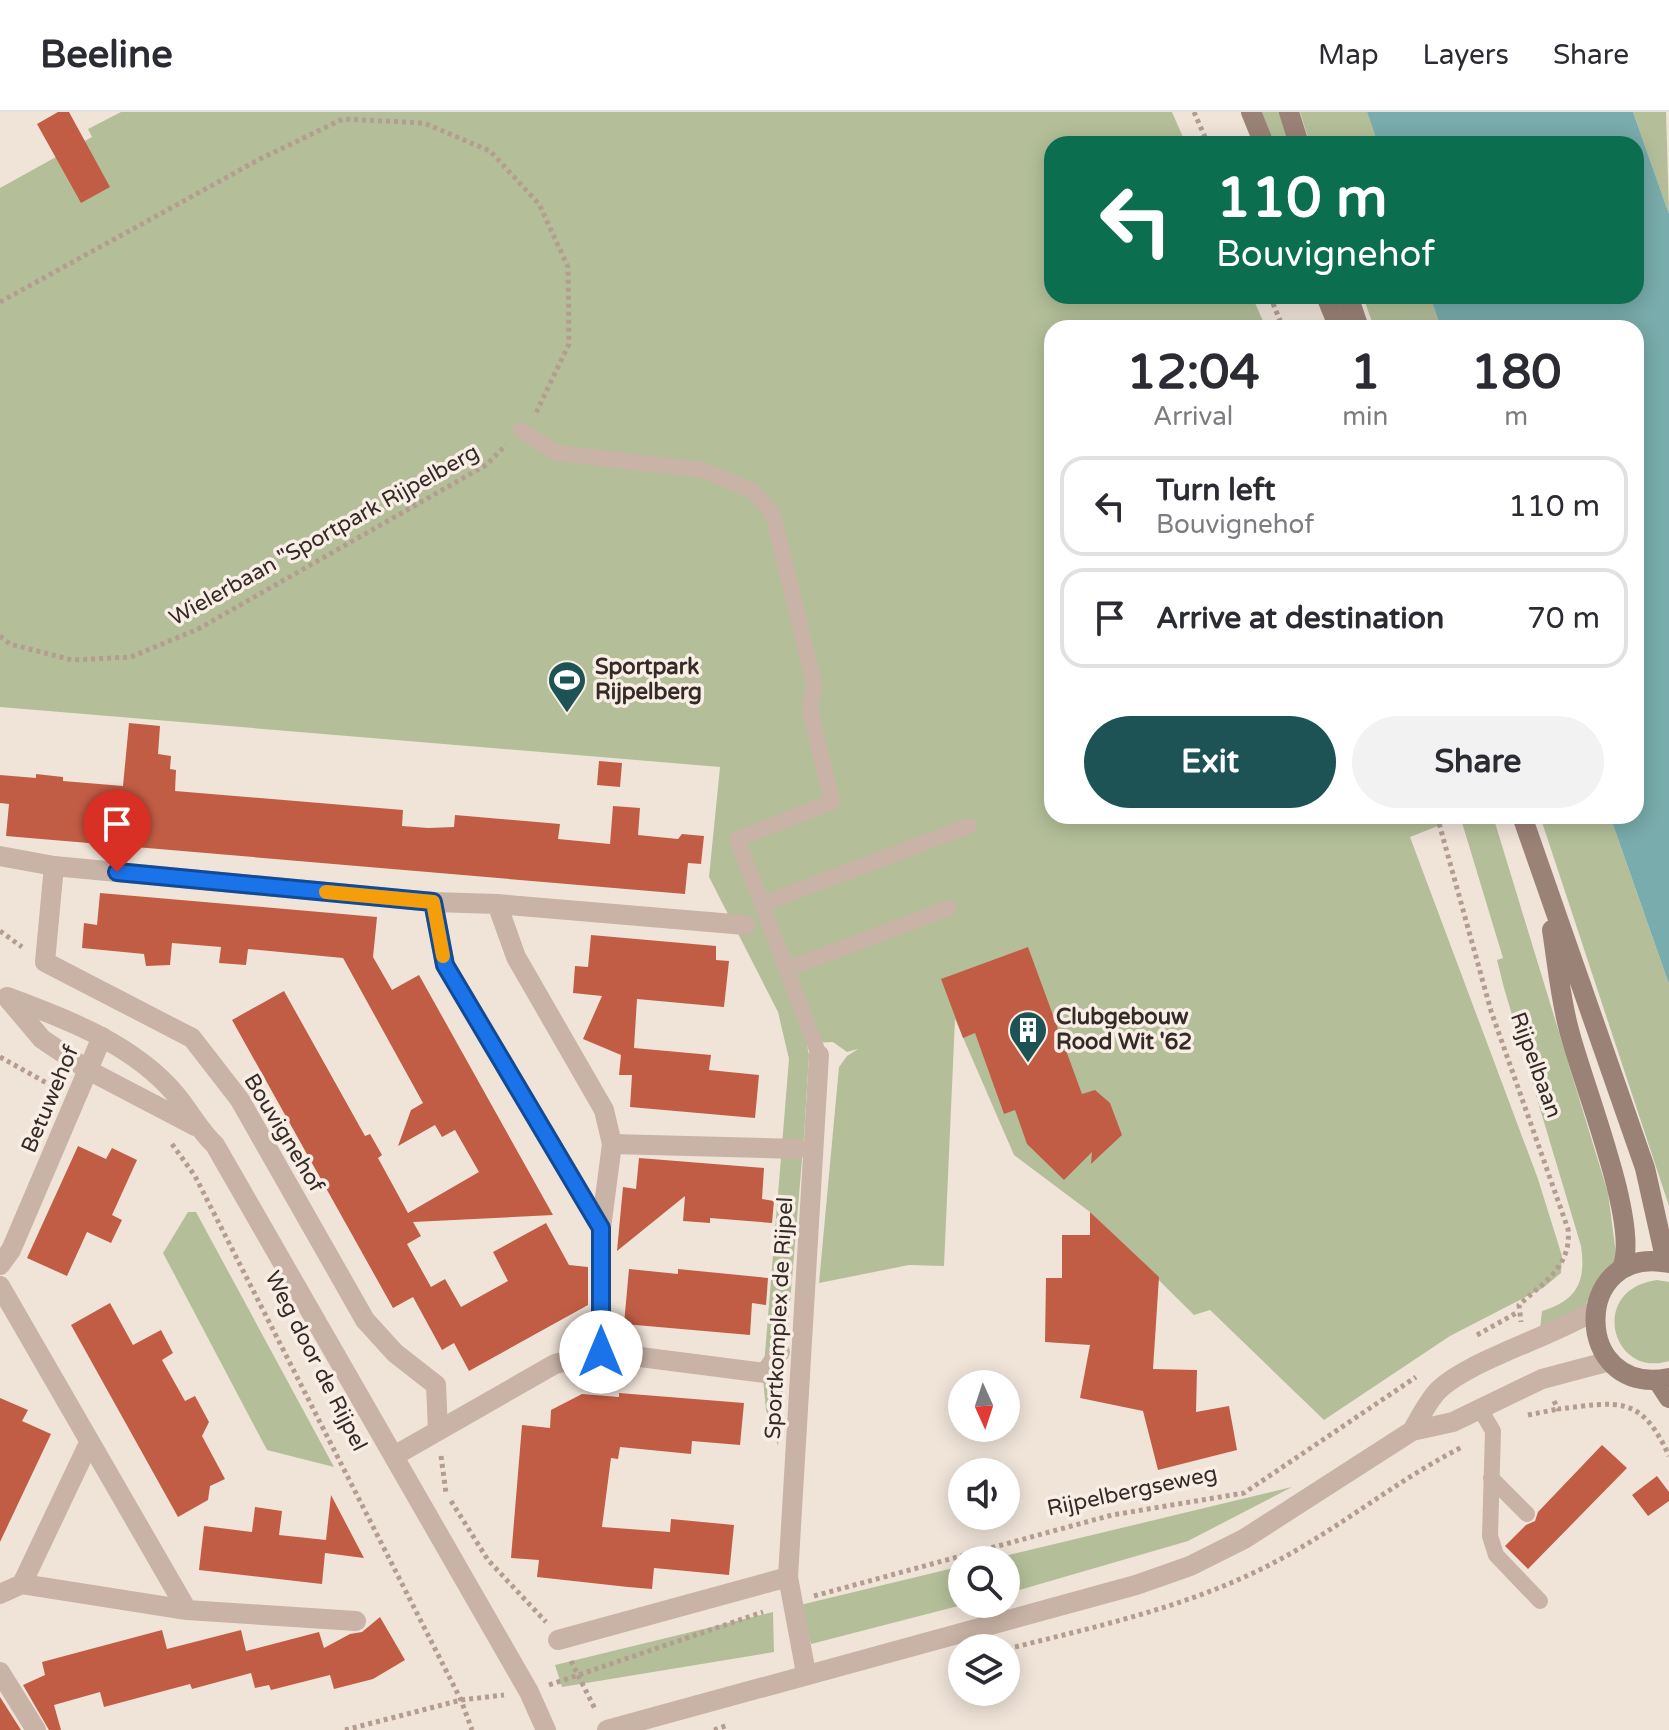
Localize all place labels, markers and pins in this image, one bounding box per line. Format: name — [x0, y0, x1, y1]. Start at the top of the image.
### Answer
place label: Sportpark Rijpelberg — [595, 654, 702, 705]
sports icon: Sportpark Rijpelberg — [546, 659, 588, 714]
pin — [83, 790, 151, 872]
place label: Clubgebouw Rood Wit '62 — [1056, 1004, 1192, 1055]
building icon: Clubgebouw Rood Wit '62 — [1007, 1009, 1049, 1064]

